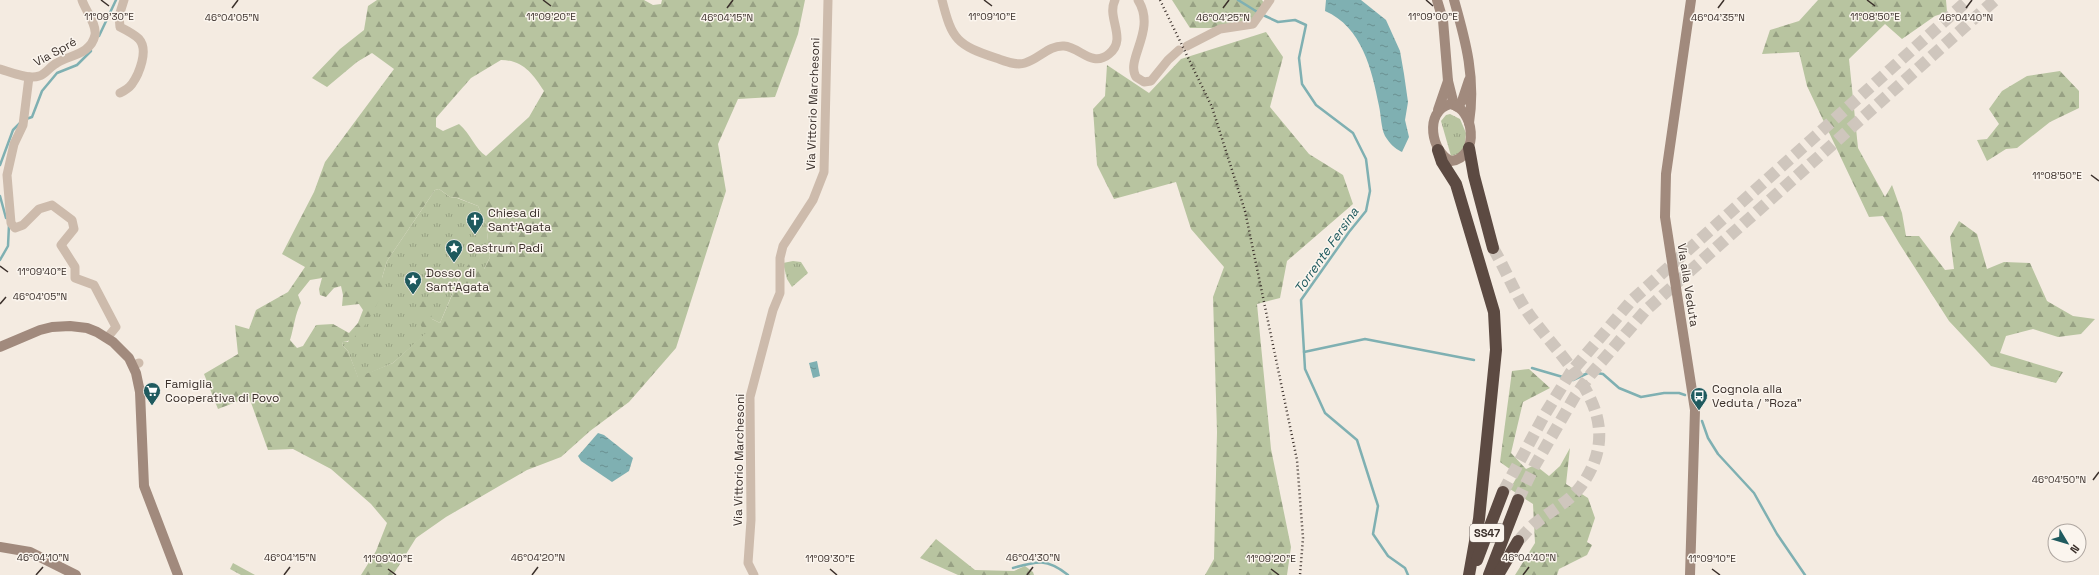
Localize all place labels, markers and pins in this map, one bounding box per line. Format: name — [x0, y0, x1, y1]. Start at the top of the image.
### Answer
place label: Chiesa di Sant'Agata — [488, 205, 551, 235]
church icon: Chiesa di Sant'Agata — [465, 210, 485, 235]
place icon: Castrum Padi — [444, 238, 464, 263]
place label: Castrum Padi — [467, 240, 543, 256]
place label: Dosso di Sant'Agata — [426, 265, 489, 295]
place icon: Dosso di Sant'Agata — [403, 270, 423, 295]
place label: Famiglia Cooperativa di Povo — [165, 376, 280, 406]
supermarket icon: Famiglia Cooperativa di Povo — [142, 381, 162, 406]
place label: Cognola alla Veduta / "Roza" — [1712, 381, 1802, 411]
bus stop icon: Cognola alla Veduta / "Roza" — [1689, 386, 1709, 411]

